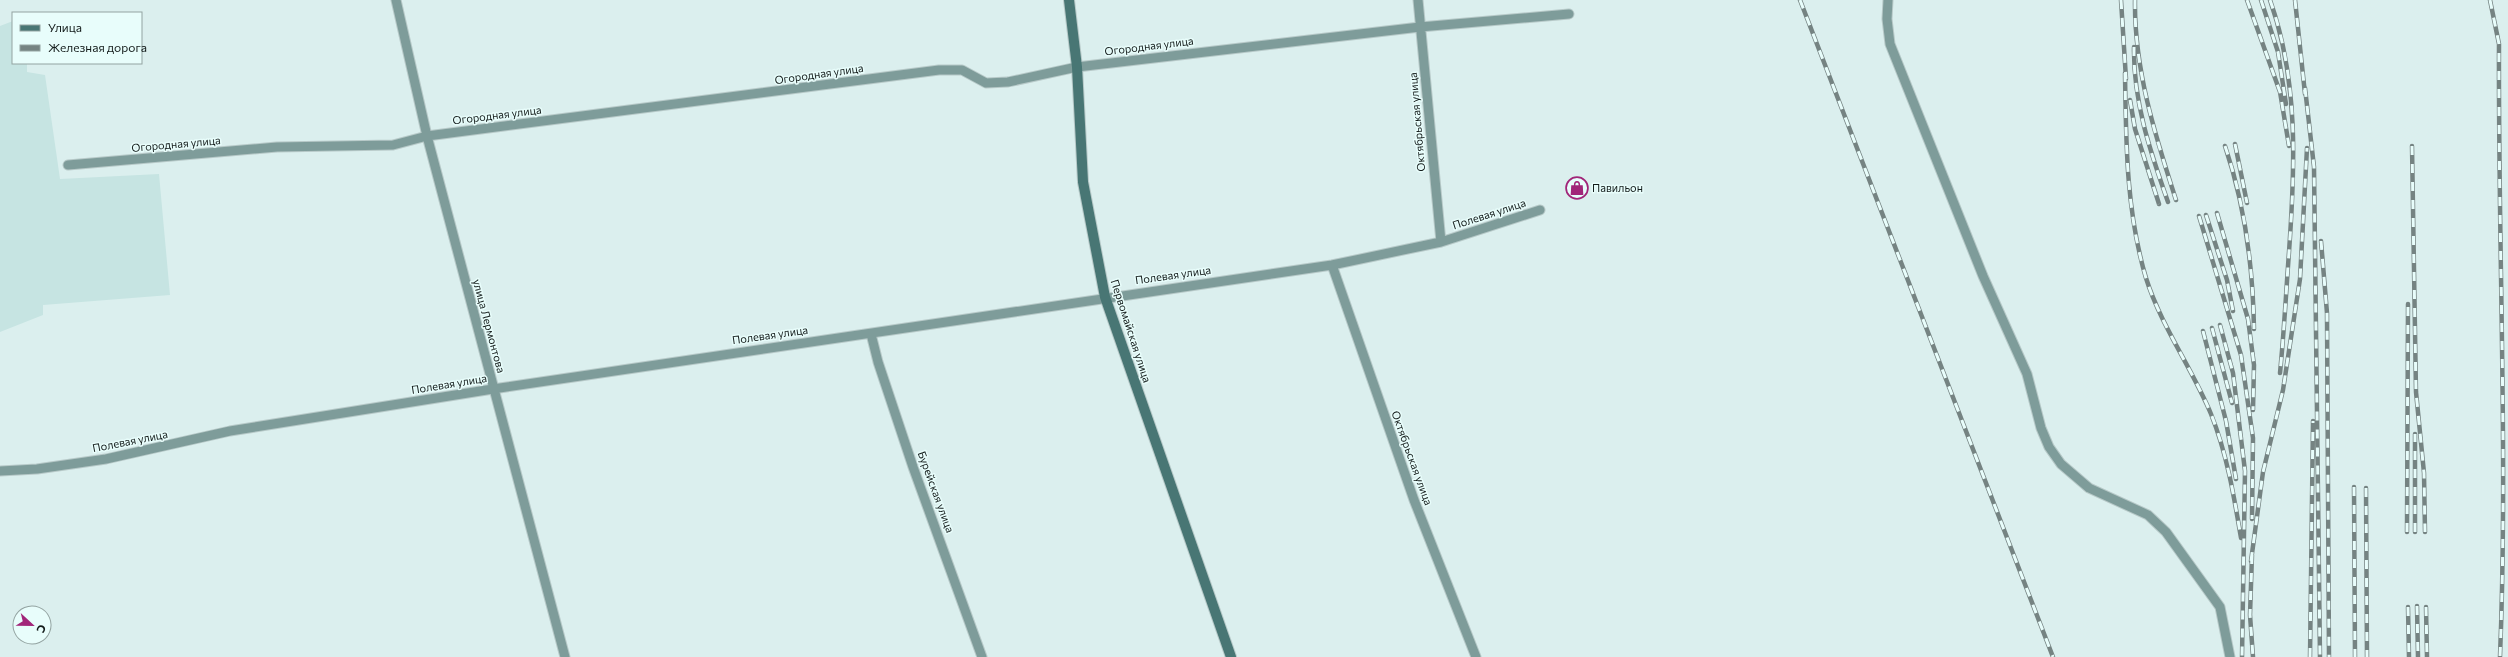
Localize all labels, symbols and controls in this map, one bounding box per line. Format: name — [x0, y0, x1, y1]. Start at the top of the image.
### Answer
legend — [12, 12, 142, 64]
text: Улица — [48, 20, 82, 34]
street label: Огородная улица — [1104, 34, 1194, 57]
text: Железная дорога — [48, 40, 147, 54]
street label: Огородная улица — [774, 61, 864, 86]
street label: Октябрьская улица — [1406, 72, 1427, 172]
street label: Огородная улица — [452, 103, 542, 126]
street label: Огородная улица — [131, 133, 221, 154]
shop icon: Павильон — [1564, 175, 1590, 201]
place label: Павильон — [1592, 181, 1643, 194]
street label: Полевая улица — [1451, 196, 1527, 232]
street label: Полевая улица — [1134, 263, 1212, 286]
street label: улица Лермонтова — [471, 278, 508, 374]
street label: Первомайская улица — [1109, 278, 1154, 384]
street label: Полевая улица — [731, 323, 809, 346]
street label: Полевая улица — [410, 371, 488, 396]
street label: Октябрьская улица — [1389, 409, 1436, 507]
street label: Полевая улица — [91, 427, 169, 454]
street label: Бурейская улица — [916, 449, 957, 534]
north arrow — [12, 605, 52, 645]
text: С — [34, 623, 49, 635]

